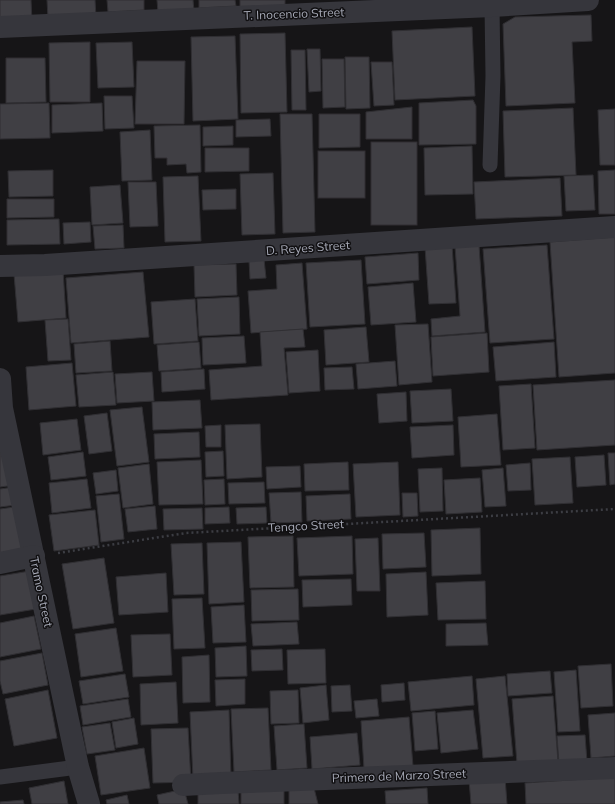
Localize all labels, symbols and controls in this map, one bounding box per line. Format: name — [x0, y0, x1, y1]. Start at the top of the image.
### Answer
street label: T. Inocencio Street — [243, 4, 345, 23]
street label: D. Reyes Street — [265, 237, 350, 258]
street label: Tengco Street — [268, 516, 344, 535]
street label: Tramo Street — [27, 555, 56, 628]
street label: Primero de Marzo Street — [332, 766, 466, 785]

